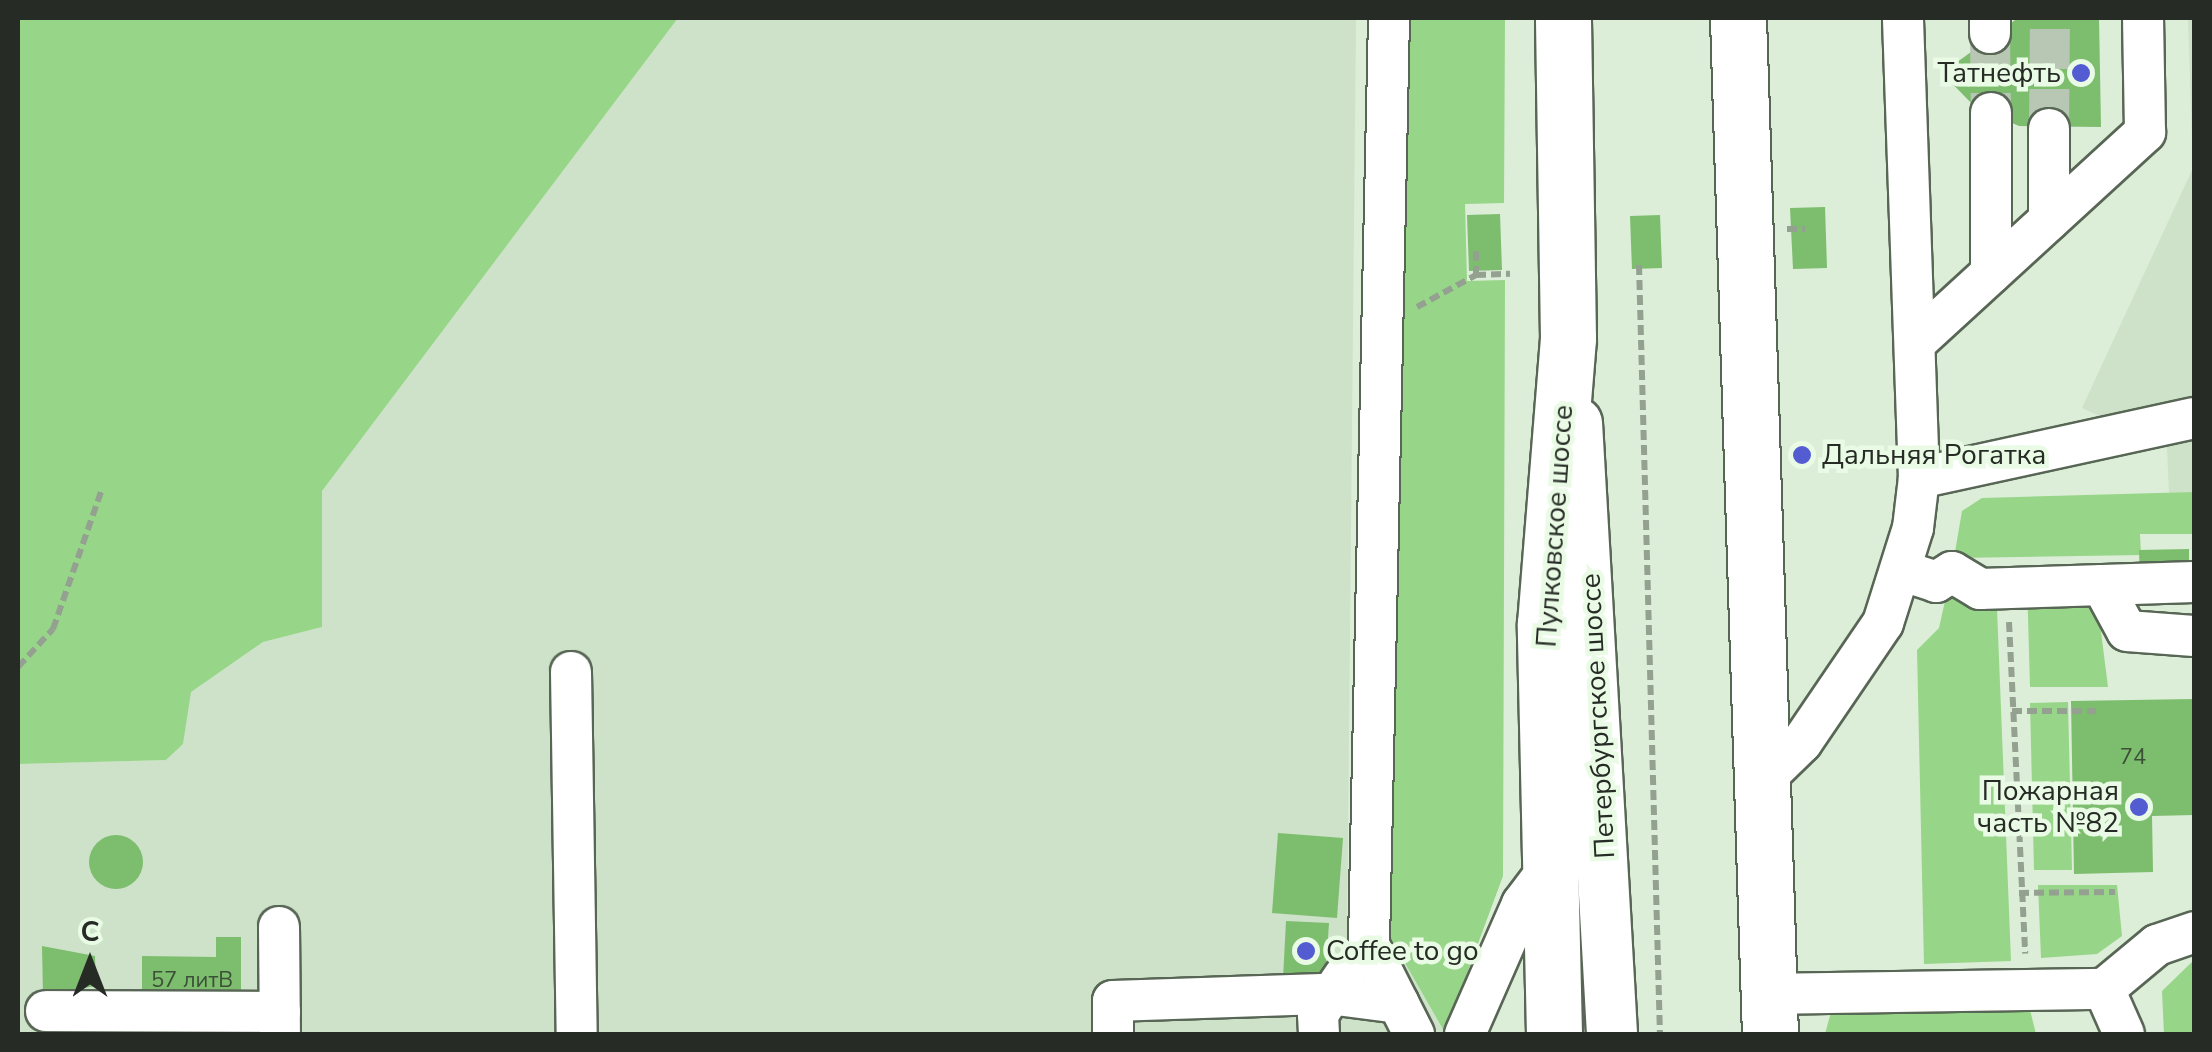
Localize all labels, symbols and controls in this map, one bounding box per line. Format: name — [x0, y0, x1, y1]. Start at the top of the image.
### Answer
place label: Татнефть — [1937, 56, 2061, 90]
marker: Татнефть — [2070, 62, 2092, 84]
street label: Пулковское шоссе — [1530, 404, 1580, 648]
place label: Дальняя Рогатка — [1822, 438, 2046, 472]
marker: Дальняя Рогатка — [1791, 444, 1813, 466]
street label: Петербургское шоссе — [1574, 572, 1622, 860]
house number: 74 — [2120, 745, 2146, 771]
place label: Пожарная часть №82 — [1977, 774, 2119, 840]
marker: Пожарная часть №82 — [2128, 796, 2150, 818]
north arrow — [40, 912, 140, 1012]
text: С — [80, 913, 100, 951]
place label: Coffee to go — [1326, 934, 1478, 968]
marker: Coffee to go — [1295, 940, 1317, 962]
house number: 57 литВ — [151, 968, 233, 994]

